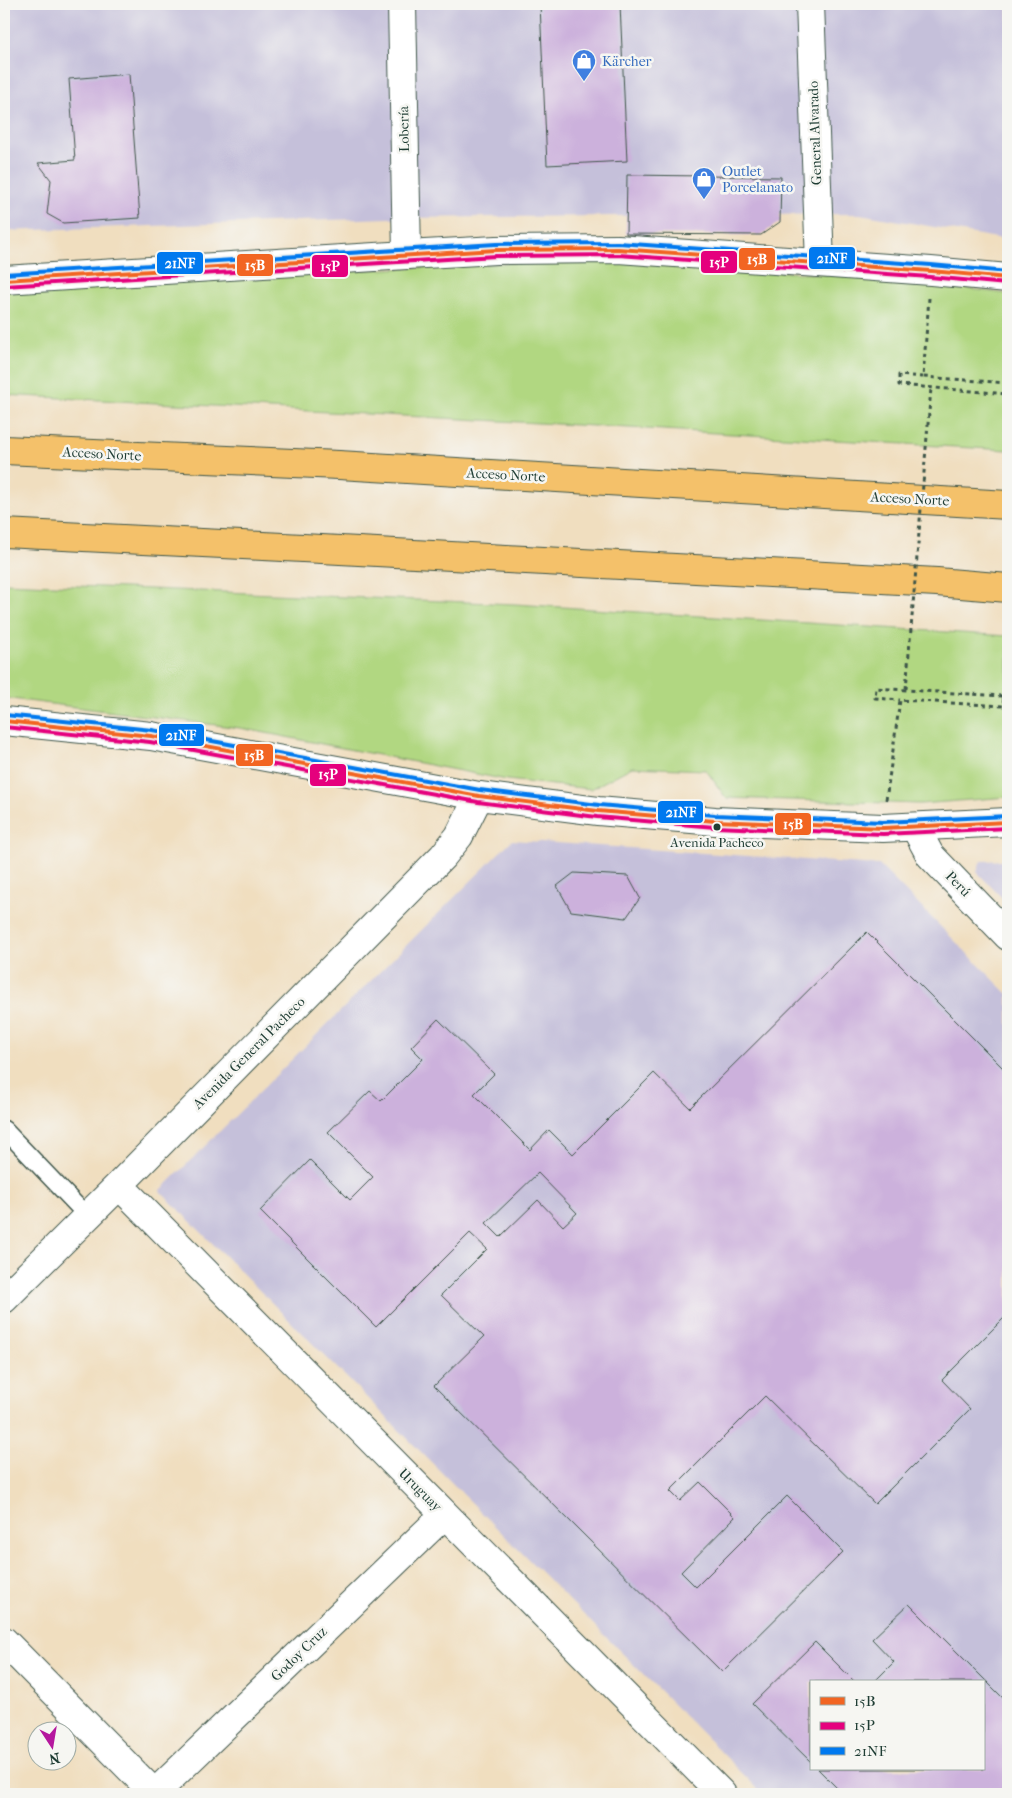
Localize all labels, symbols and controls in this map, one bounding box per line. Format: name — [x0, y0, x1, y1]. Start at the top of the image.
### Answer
shop icon: Kärcher — [571, 48, 597, 82]
place label: Kärcher — [602, 53, 652, 70]
street label: General Alvarado — [805, 81, 825, 185]
street label: Lobería — [395, 105, 413, 152]
place label: Outlet Porcelanato — [722, 163, 793, 196]
shop icon: Outlet Porcelanato — [691, 166, 717, 200]
line badge: 21NF — [808, 246, 856, 270]
line badge: 15B — [738, 247, 776, 271]
line badge: 15P — [700, 250, 738, 274]
text: 21NF — [817, 250, 848, 267]
line badge: 21NF — [156, 251, 204, 275]
text: 15B — [747, 251, 767, 268]
line badge: 15B — [236, 253, 274, 277]
line badge: 15P — [311, 254, 349, 278]
text: 15P — [709, 254, 729, 271]
text: 21NF — [165, 255, 196, 272]
text: 15B — [245, 257, 265, 274]
text: 15P — [320, 258, 340, 275]
street label: Acceso Norte — [61, 443, 142, 465]
street label: Acceso Norte — [465, 464, 546, 486]
street label: Acceso Norte — [869, 488, 950, 510]
line badge: 21NF — [158, 723, 205, 747]
text: 21NF — [166, 727, 197, 744]
line badge: 15B — [235, 743, 274, 767]
text: 15B — [244, 747, 264, 764]
line badge: 15P — [309, 763, 347, 787]
text: 15P — [318, 766, 338, 783]
line badge: 21NF — [657, 800, 704, 824]
text: 21NF — [666, 804, 697, 821]
line badge: 15B — [774, 812, 812, 836]
text: 15B — [783, 816, 803, 833]
marker: Avenida Pacheco — [712, 822, 722, 832]
place label: Avenida Pacheco — [669, 835, 764, 850]
street label: Perú — [942, 868, 974, 900]
street label: Avenida General Pacheco — [189, 993, 309, 1113]
street label: Uruguay — [395, 1465, 446, 1516]
street label: Godoy Cruz — [267, 1623, 331, 1685]
legend — [810, 1680, 984, 1770]
text: 15B — [854, 1692, 876, 1710]
text: 15P — [854, 1716, 875, 1734]
north arrow — [28, 1720, 78, 1770]
text: 21NF — [854, 1742, 887, 1760]
text: N — [47, 1749, 62, 1768]

